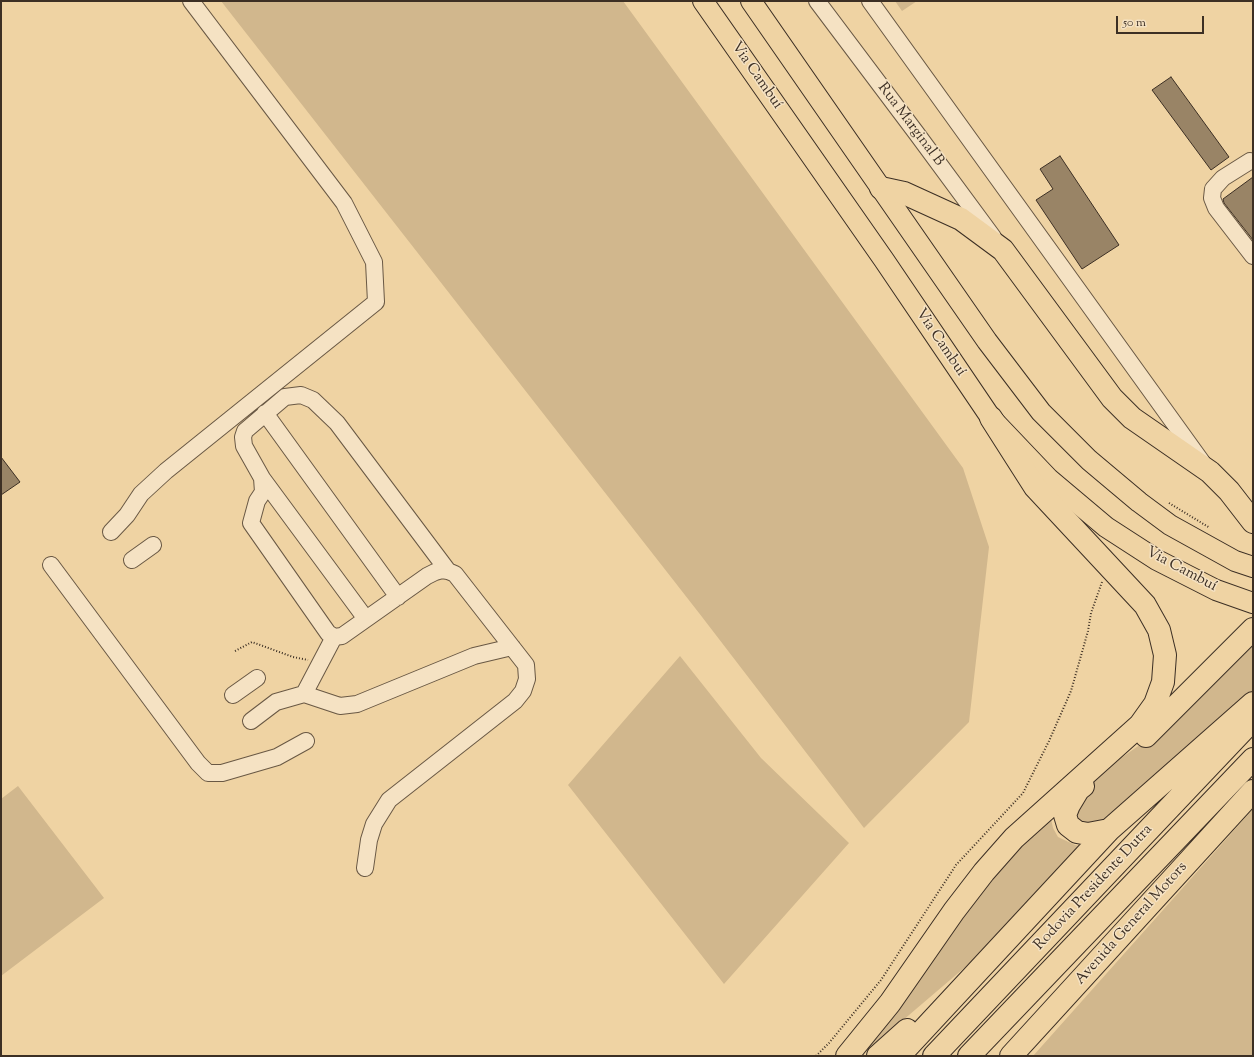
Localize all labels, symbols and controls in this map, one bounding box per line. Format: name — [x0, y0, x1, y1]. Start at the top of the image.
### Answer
scale bar — [1118, 8, 1206, 34]
text: 50 m — [1123, 14, 1146, 32]
street label: Via Cambuí — [726, 39, 786, 113]
street label: Rua Marginal B — [873, 80, 947, 170]
street label: Via Cambuí — [911, 306, 969, 380]
street label: Via Cambuí — [1142, 544, 1220, 596]
street label: Rodovia Presidente Dutra — [1031, 821, 1157, 955]
street label: Avenida General Motors — [1072, 859, 1192, 989]

